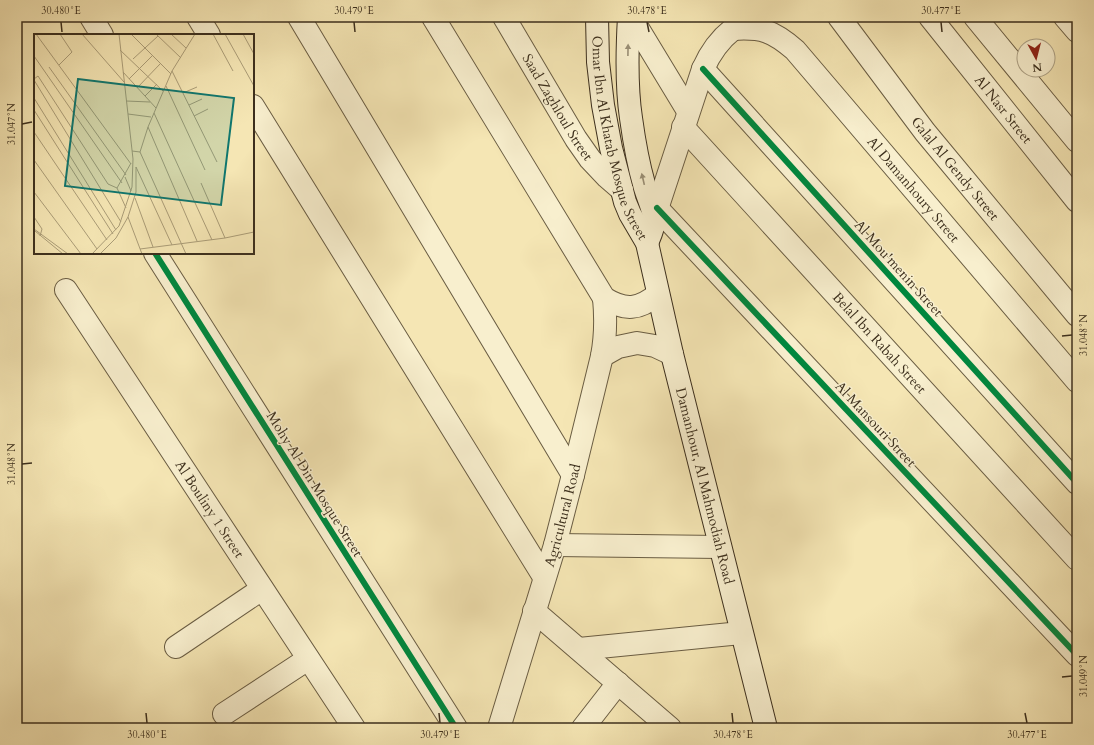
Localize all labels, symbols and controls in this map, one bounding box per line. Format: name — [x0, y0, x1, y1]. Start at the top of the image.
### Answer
text: 30.480°E — [41, 4, 81, 18]
text: 30.479°E — [334, 4, 374, 18]
text: 30.478°E — [627, 4, 667, 18]
text: 30.477°E — [921, 4, 961, 18]
inset map — [34, 34, 254, 254]
street label: Omar Ibn Al Khatab Mosque Street — [587, 35, 652, 244]
north arrow — [1016, 38, 1056, 78]
one-way arrow — [624, 44, 631, 56]
street label: Saad Zaghloul Street — [518, 50, 598, 165]
text: N — [1031, 59, 1043, 76]
street label: Al Nasr Street — [970, 71, 1037, 148]
text: 31.047°N — [5, 103, 19, 145]
street label: Galal Al Gendy Street — [907, 113, 1004, 225]
street label: Al Damanhoury Street — [863, 133, 964, 247]
one-way arrow — [639, 173, 645, 185]
street label: Al Mou'menin Street — [850, 216, 948, 321]
street label: Belal Ibn Rabah Street — [828, 288, 931, 398]
text: 31.048°N — [1077, 314, 1091, 356]
street label: Al Mansouri Street — [831, 377, 921, 472]
street label: Damanhour, Al Mahmodiah Road — [671, 386, 739, 587]
street label: Mohy Al Din Mosque Street — [262, 408, 368, 561]
text: 31.048°N — [5, 443, 19, 485]
street label: Al Bouliny 1 Street — [170, 457, 249, 562]
street label: Agricultural Road — [540, 461, 586, 569]
text: 31.049°N — [1077, 655, 1091, 697]
text: 30.480°E — [127, 728, 167, 742]
text: 30.479°E — [420, 728, 460, 742]
text: 30.478°E — [713, 728, 753, 742]
text: 30.477°E — [1007, 728, 1047, 742]

